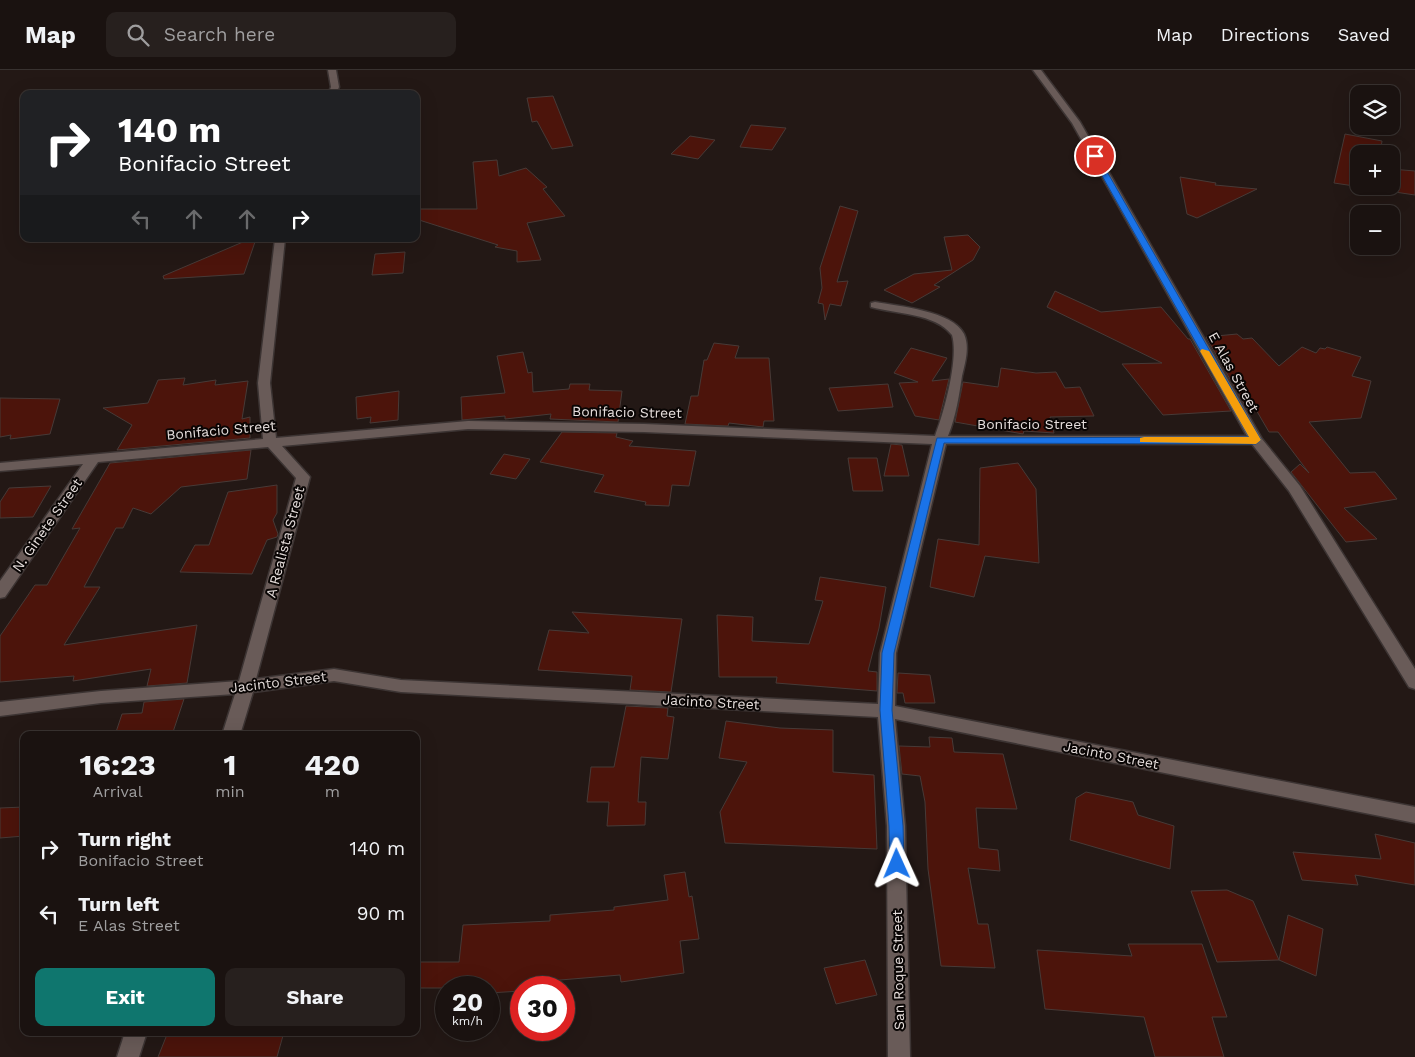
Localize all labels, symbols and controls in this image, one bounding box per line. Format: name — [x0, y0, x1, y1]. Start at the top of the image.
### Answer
search box — [106, 12, 456, 57]
text: Map — [25, 21, 76, 49]
icon: search — [124, 21, 152, 49]
text: Search here — [164, 23, 275, 46]
text: Map — [1156, 24, 1193, 45]
text: Directions — [1221, 24, 1310, 45]
text: Saved — [1338, 24, 1390, 45]
map controls — [1350, 85, 1400, 255]
button: layers — [1350, 85, 1400, 135]
text: 140 m — [118, 109, 221, 151]
icon: right — [35, 110, 100, 175]
pin — [1074, 135, 1116, 177]
icon: arrive — [1081, 142, 1109, 170]
button: + — [1350, 145, 1400, 195]
text: Bonifacio Street — [118, 151, 291, 176]
icon: left — [127, 205, 155, 233]
icon: ahead — [180, 205, 208, 233]
icon: ahead — [233, 205, 261, 233]
icon: right — [286, 205, 314, 233]
button: − — [1350, 205, 1400, 255]
street label: E Alas Street — [1205, 329, 1263, 415]
street label: Bonifacio Street — [572, 403, 682, 421]
street label: Bonifacio Street — [977, 416, 1087, 432]
street label: Bonifacio Street — [166, 417, 277, 443]
street label: N. Ginete Street — [9, 475, 85, 575]
street label: A Realista Street — [262, 485, 308, 599]
street label: Jacinto Street — [229, 668, 327, 696]
street label: Jacinto Street — [662, 691, 760, 713]
street label: Jacinto Street — [1062, 738, 1160, 772]
text: 16:23 — [80, 747, 156, 782]
text: 1 — [223, 747, 236, 782]
text: 420 — [304, 747, 360, 782]
text: Arrival — [93, 782, 143, 801]
text: min — [215, 782, 245, 801]
text: m — [325, 782, 340, 801]
text: Turn right — [78, 828, 171, 851]
icon: right — [35, 835, 63, 863]
text: 140 m — [350, 837, 405, 860]
position arrow — [870, 837, 922, 889]
text: Bonifacio Street — [78, 851, 204, 870]
text: Turn left — [78, 893, 159, 916]
icon: left — [35, 900, 63, 928]
text: 90 m — [357, 902, 405, 925]
street label: San Roque Street — [889, 910, 907, 1030]
text: E Alas Street — [78, 916, 180, 935]
button: Exit — [35, 968, 215, 1026]
button: Share — [225, 968, 405, 1026]
speed limit sign: 30 — [510, 976, 575, 1041]
text: 20 — [452, 988, 483, 1017]
text: km/h — [452, 1014, 483, 1028]

